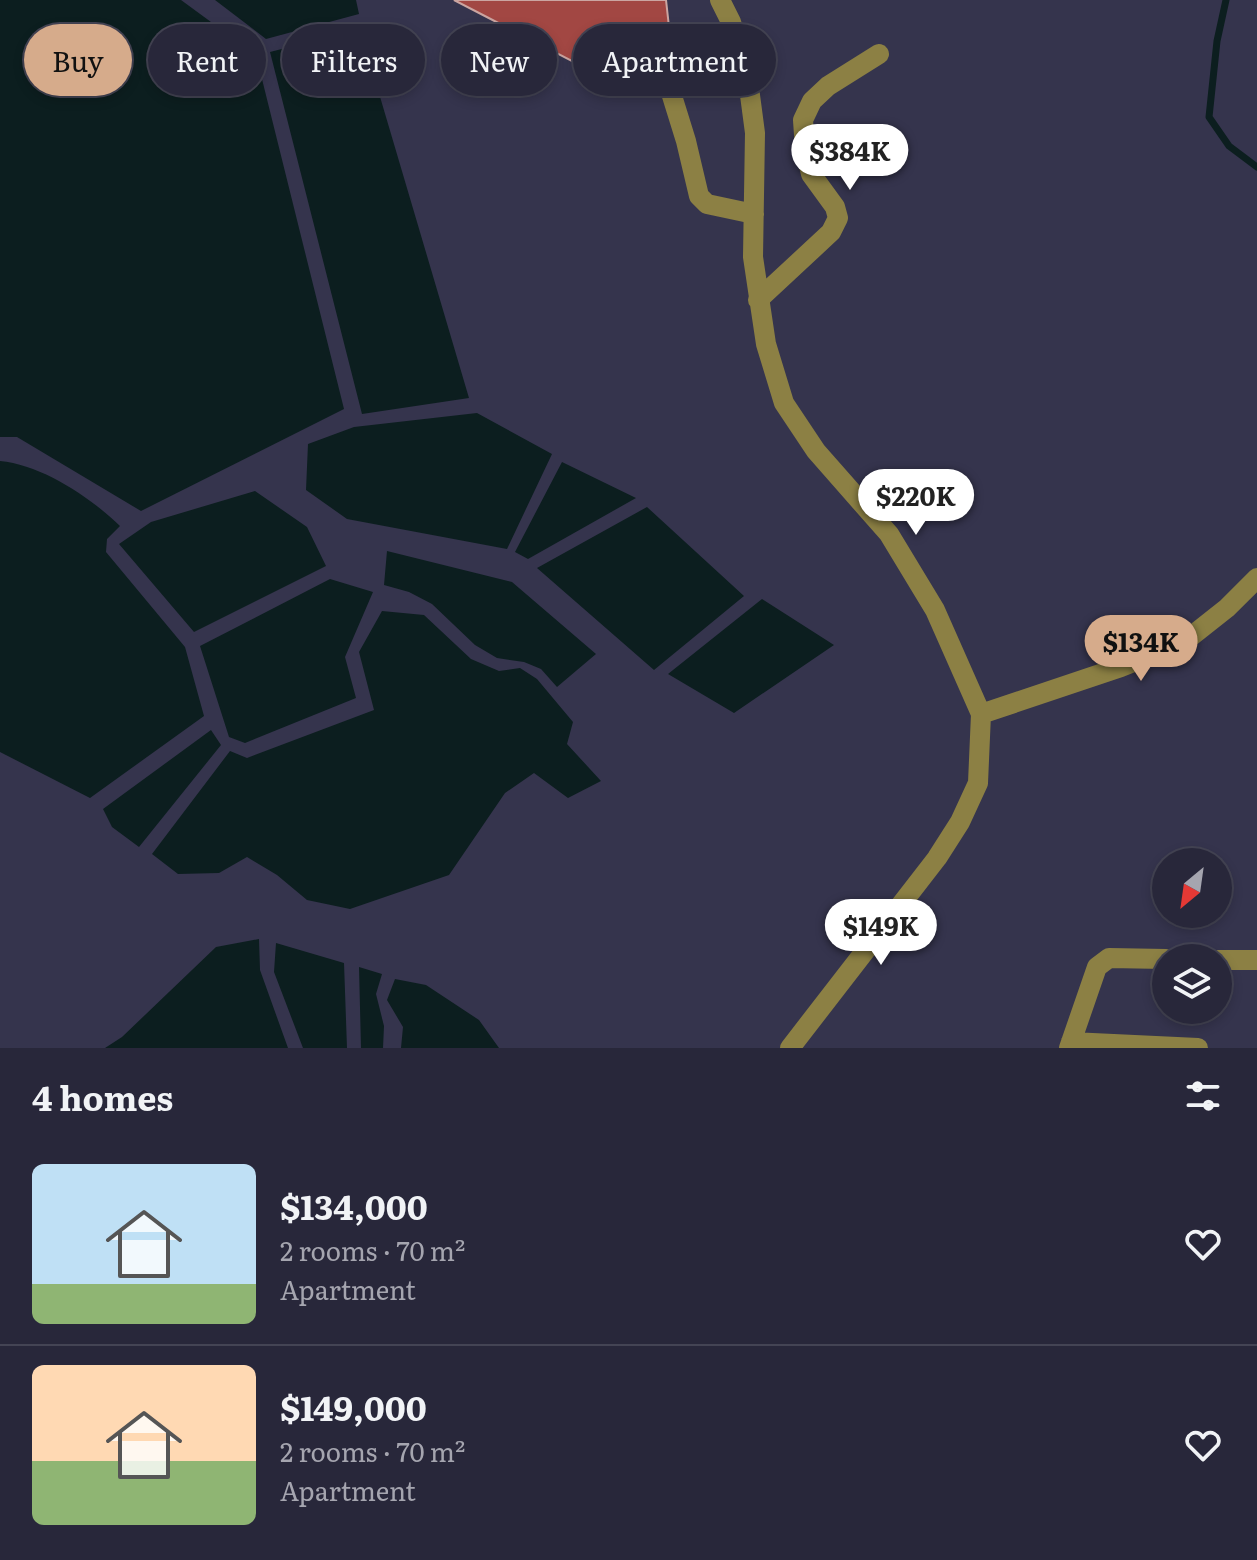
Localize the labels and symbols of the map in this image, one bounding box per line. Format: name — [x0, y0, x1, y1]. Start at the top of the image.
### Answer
pin: $384K — [794, 124, 906, 192]
pin: $220K — [860, 469, 972, 537]
pin: $134K — [1085, 615, 1197, 683]
north arrow — [1152, 848, 1232, 928]
pin: $149K — [825, 899, 937, 967]

